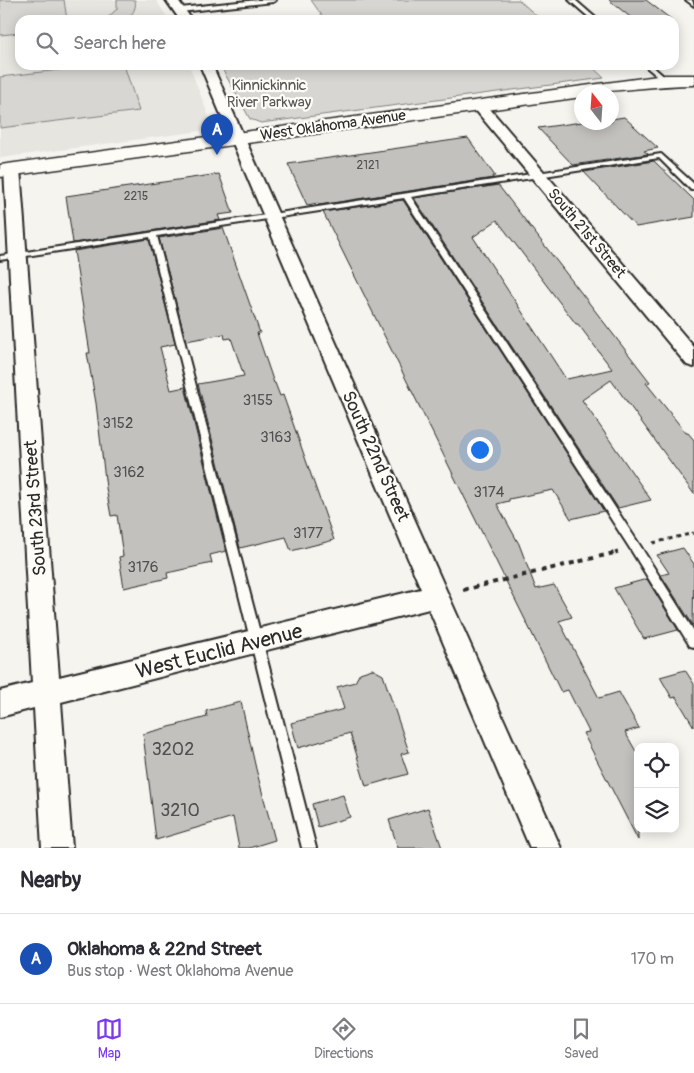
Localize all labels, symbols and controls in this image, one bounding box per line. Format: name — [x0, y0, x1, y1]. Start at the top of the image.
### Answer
search box — [15, 15, 679, 70]
icon: search — [33, 29, 61, 57]
text: Search here — [73, 31, 166, 55]
park label: Kinnickinnic River Parkway — [227, 76, 312, 112]
north arrow — [574, 85, 619, 130]
street label: West Oklahoma Avenue — [259, 106, 408, 145]
pin: A — [201, 114, 233, 155]
house number: 2121 — [357, 158, 379, 173]
street label: South 21st Street — [543, 184, 630, 283]
house number: 2215 — [124, 189, 148, 204]
street label: South 22nd Street — [336, 387, 415, 526]
house number: 3155 — [243, 391, 273, 410]
house number: 3152 — [103, 414, 133, 433]
house number: 3163 — [260, 428, 292, 447]
your location — [467, 437, 493, 463]
street label: South 23rd Street — [19, 439, 52, 577]
house number: 3162 — [113, 463, 145, 482]
house number: 3174 — [474, 483, 505, 502]
house number: 3177 — [293, 524, 323, 543]
house number: 3176 — [128, 558, 158, 577]
street label: West Euclid Avenue — [133, 618, 306, 685]
house number: 3202 — [152, 738, 194, 761]
map controls — [634, 743, 679, 833]
button: locate — [634, 743, 679, 788]
button: layers — [634, 788, 679, 833]
house number: 3210 — [160, 799, 200, 822]
text: Nearby — [20, 867, 81, 894]
text: Oklahoma & 22nd Street — [67, 937, 262, 961]
text: A — [31, 949, 41, 969]
text: 170 m — [631, 949, 674, 969]
text: Bus stop · West Oklahoma Avenue — [67, 961, 293, 981]
tab: Map — [95, 1015, 123, 1062]
tab: Directions — [314, 1015, 373, 1062]
tab: Saved — [564, 1015, 599, 1062]

